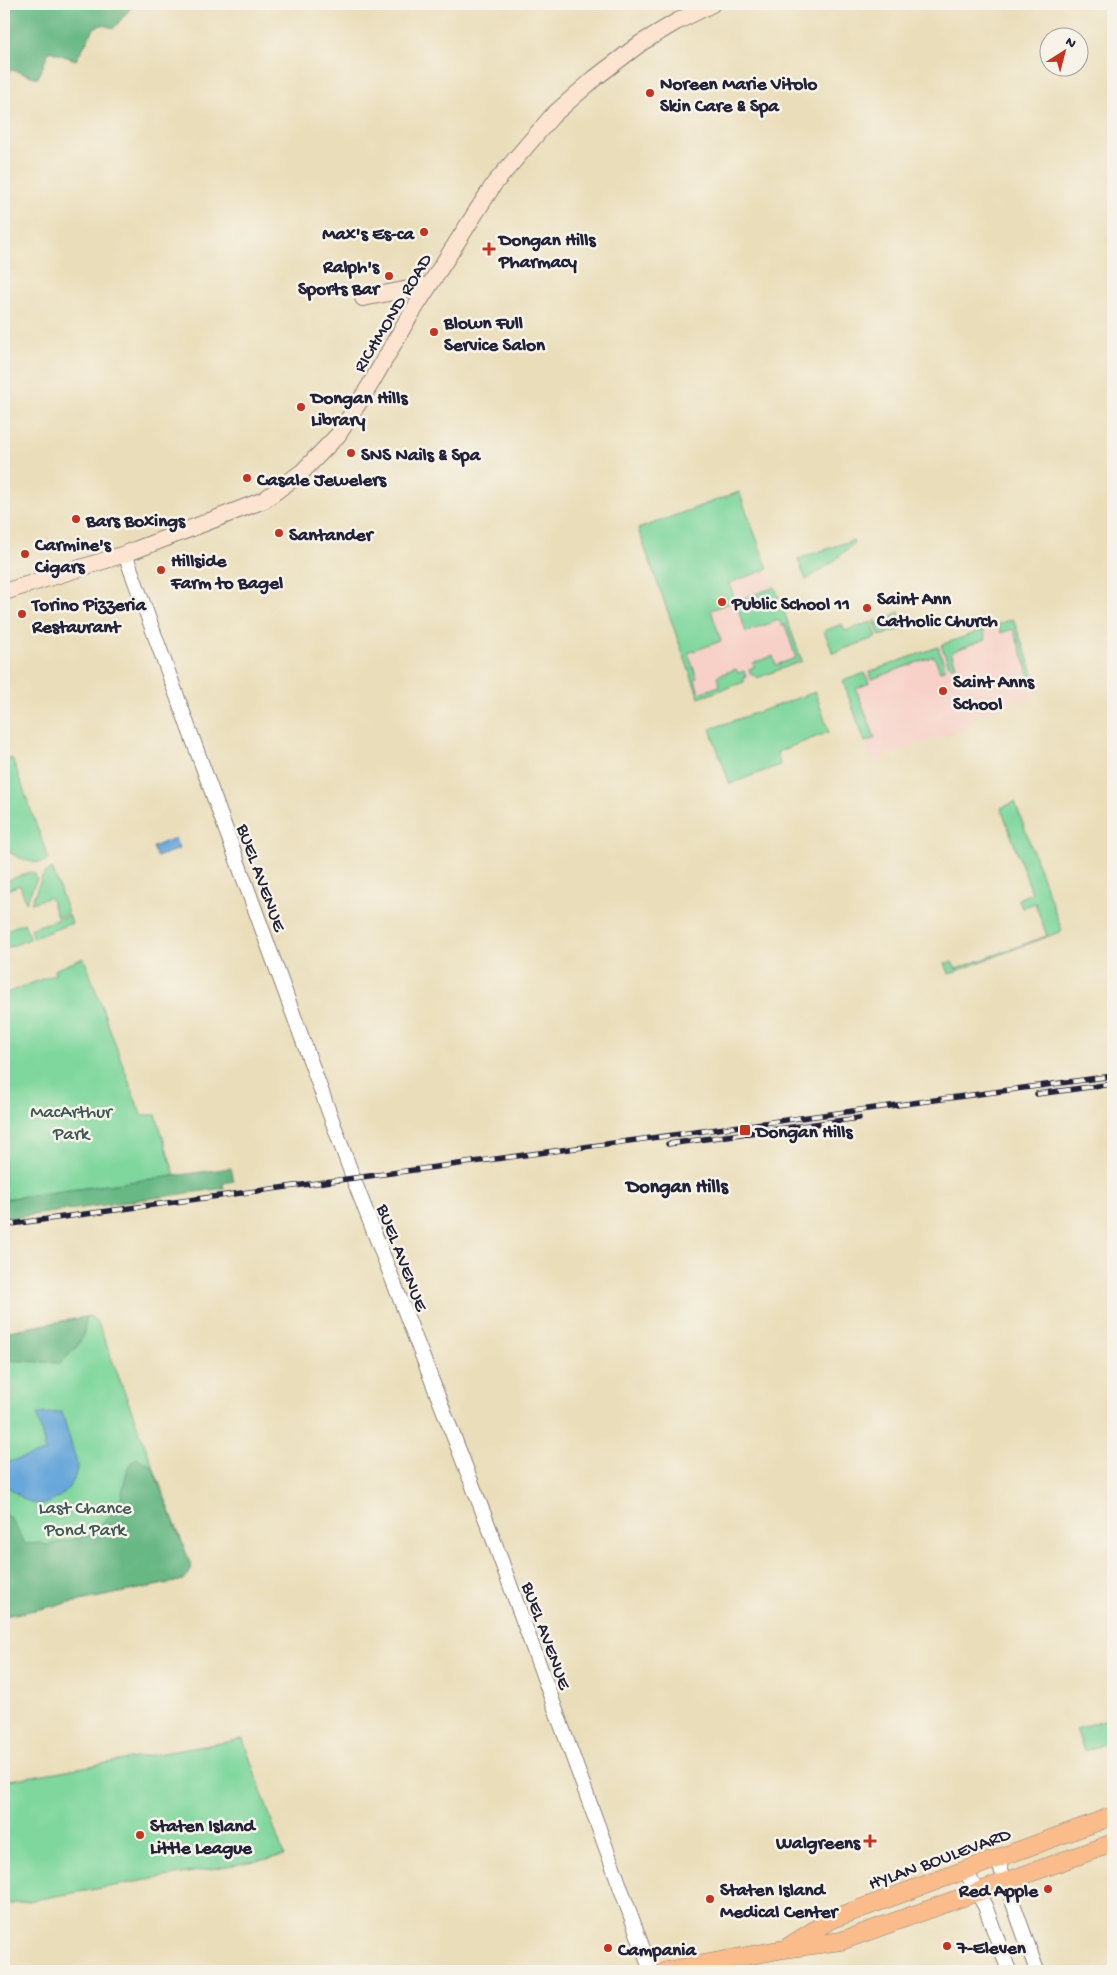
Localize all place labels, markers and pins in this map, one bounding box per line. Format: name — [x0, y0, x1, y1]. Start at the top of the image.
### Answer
place label: Noreen Marie Vitolo Skin Care & Spa — [660, 74, 818, 119]
marker: Noreen Marie Vitolo Skin Care & Spa — [644, 87, 656, 99]
place label: Max's Es-ca — [322, 224, 415, 247]
marker: Max's Es-ca — [418, 226, 430, 238]
place label: Dongan Hills Pharmacy — [497, 230, 596, 275]
marker: Dongan Hills Pharmacy — [483, 243, 495, 255]
place label: Ralph's Sports Bar — [298, 257, 381, 302]
marker: Ralph's Sports Bar — [383, 270, 395, 282]
place label: Blown Full Service Salon — [443, 313, 546, 358]
marker: Blown Full Service Salon — [428, 326, 440, 338]
place label: Dongan Hills Library — [309, 388, 408, 433]
marker: Dongan Hills Library — [295, 401, 307, 413]
place label: SNS Nails & Spa — [361, 445, 482, 468]
marker: SNS Nails & Spa — [345, 447, 357, 459]
place label: Casale Jewelers — [256, 470, 387, 493]
marker: Casale Jewelers — [241, 472, 253, 484]
place label: Bars Boxings — [85, 511, 186, 534]
marker: Bars Boxings — [70, 513, 82, 525]
place label: Santander — [289, 525, 375, 548]
marker: Santander — [273, 527, 285, 539]
place label: Carmine's Cigars — [34, 535, 112, 580]
marker: Carmine's Cigars — [19, 548, 31, 560]
place label: Hillside Farm to Bagel — [170, 551, 283, 596]
marker: Hillside Farm to Bagel — [155, 564, 167, 576]
place label: Saint Ann Catholic Church — [876, 589, 999, 634]
place label: Public School 11 — [731, 594, 850, 617]
place label: Torino Pizzeria Restaurant — [30, 595, 147, 640]
marker: Public School 11 — [716, 596, 728, 608]
marker: Saint Ann Catholic Church — [861, 602, 873, 614]
marker: Torino Pizzeria Restaurant — [16, 608, 28, 620]
place label: Saint Anns School — [953, 672, 1035, 717]
marker: Saint Anns School — [937, 685, 949, 697]
place label: Dongan Hills — [754, 1122, 853, 1145]
marker: Dongan Hills — [738, 1123, 752, 1137]
place label: Staten Island Little League — [150, 1816, 257, 1861]
marker: Staten Island Little League — [134, 1829, 146, 1841]
place label: Walgreens — [775, 1833, 861, 1856]
marker: Walgreens — [864, 1835, 876, 1847]
place label: Staten Island Medical Center — [720, 1880, 840, 1925]
place label: Red Apple — [958, 1881, 1039, 1904]
marker: Red Apple — [1042, 1883, 1054, 1895]
marker: Staten Island Medical Center — [704, 1893, 716, 1905]
place label: 7-Eleven — [956, 1938, 1027, 1961]
place label: Campania — [617, 1940, 697, 1963]
marker: 7-Eleven — [941, 1940, 953, 1952]
marker: Campania — [602, 1942, 614, 1954]

